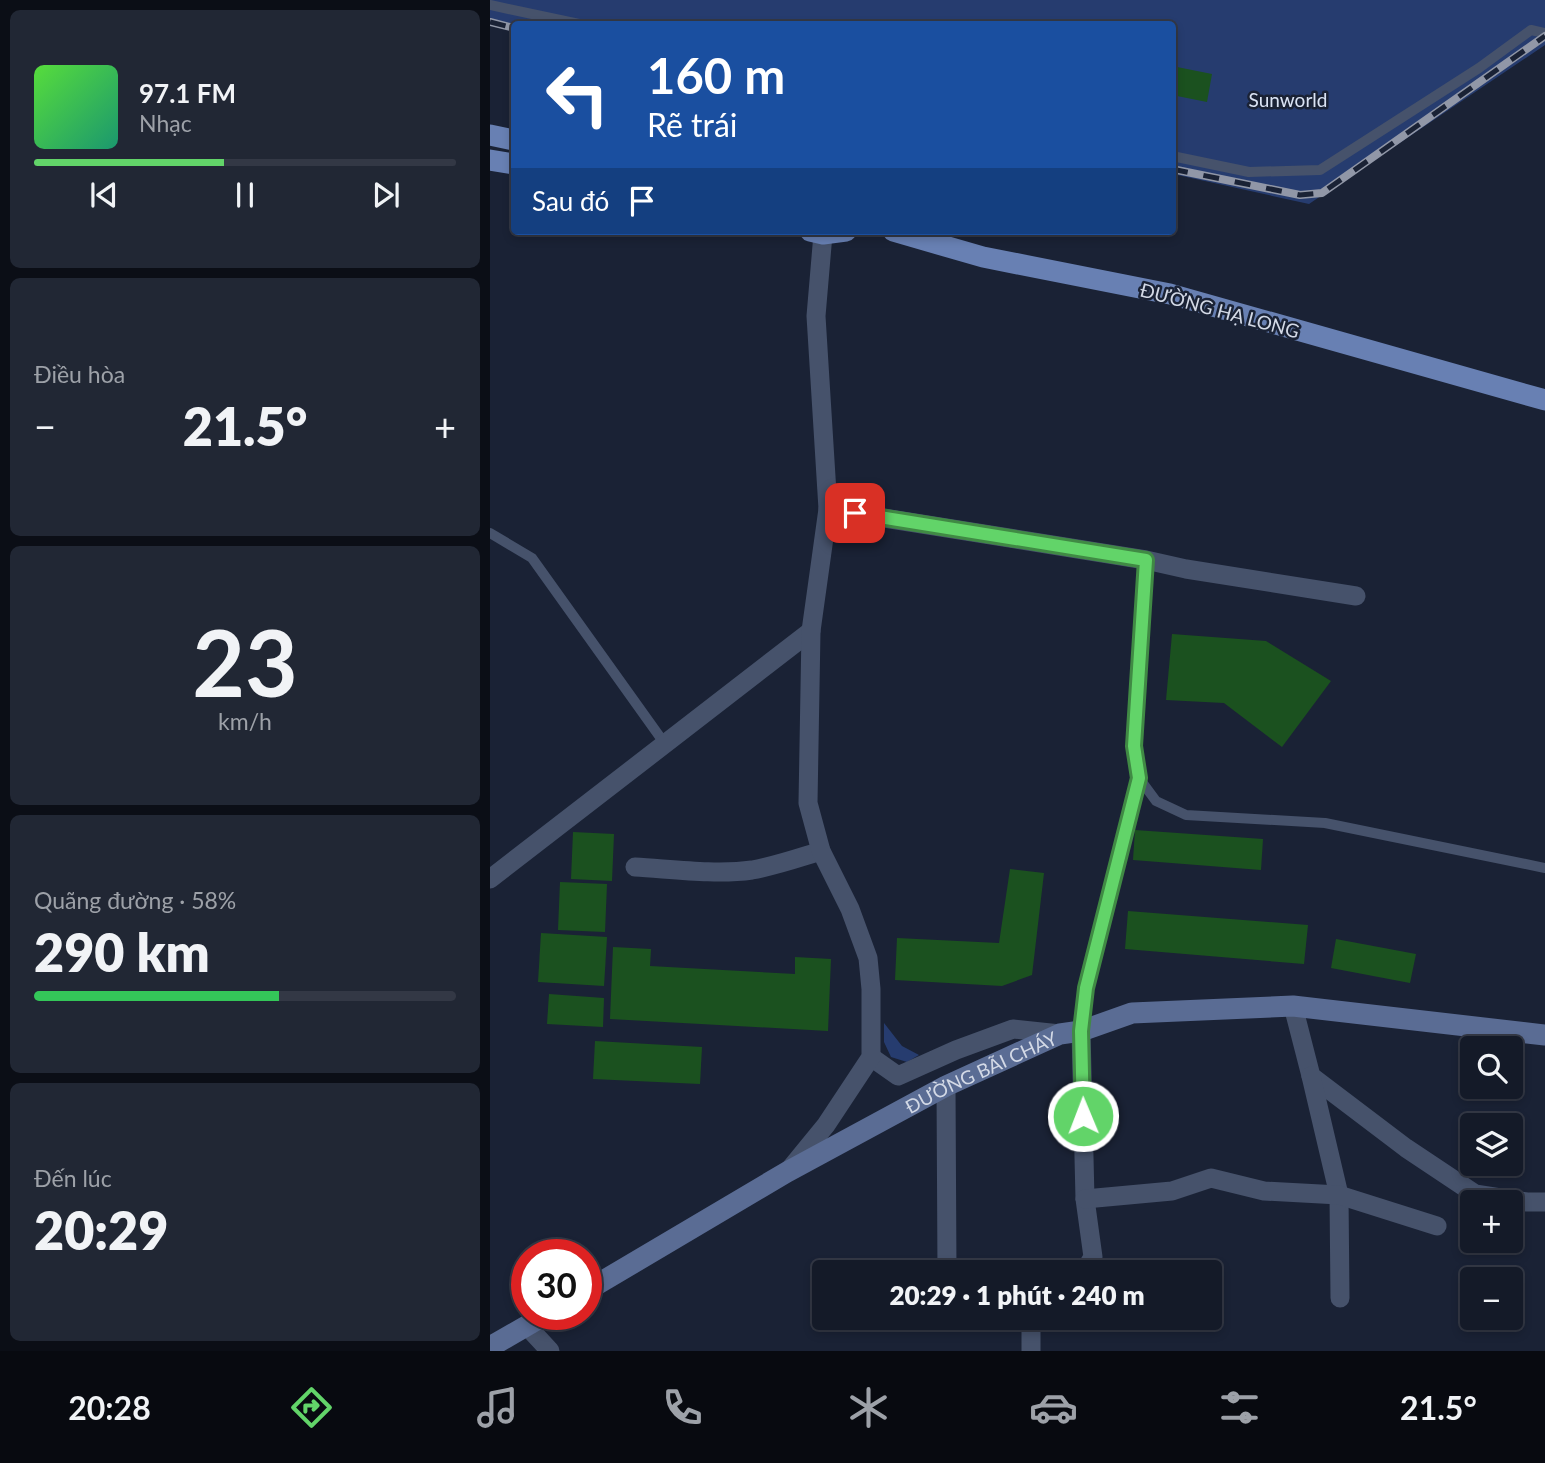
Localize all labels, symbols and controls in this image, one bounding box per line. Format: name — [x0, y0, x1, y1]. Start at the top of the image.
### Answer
text: 160 m — [647, 46, 785, 104]
icon: left — [532, 49, 623, 140]
text: 97.1 FM — [139, 77, 236, 109]
park label: Sunworld — [1249, 88, 1327, 111]
text: Rẽ trái — [647, 105, 738, 144]
text: Nhạc — [139, 109, 192, 137]
icon: previous — [85, 176, 123, 214]
icon: pause — [226, 176, 264, 214]
icon: next — [367, 176, 405, 214]
icon: arrive — [623, 182, 661, 220]
text: Sau đó — [532, 185, 609, 217]
street label: ĐƯỜNG HẠ LONG — [1138, 278, 1302, 342]
text: Điều hòa — [34, 360, 125, 388]
text: 21.5° — [183, 395, 307, 457]
text: − — [34, 403, 56, 449]
text: + — [434, 403, 456, 449]
pin — [825, 483, 885, 543]
icon: arrive — [836, 494, 874, 532]
text: 23 — [192, 607, 298, 716]
text: km/h — [218, 707, 272, 735]
text: Quãng đường · 58% — [34, 886, 236, 914]
text: 290 km — [34, 921, 210, 983]
street label: ĐƯỜNG BÃI CHÁY — [901, 1026, 1060, 1118]
map controls — [1460, 1036, 1523, 1330]
button: search — [1460, 1036, 1523, 1099]
position arrow — [1046, 1079, 1120, 1153]
button: layers — [1460, 1113, 1523, 1176]
text: Đến lúc — [34, 1164, 112, 1192]
button: + — [1460, 1190, 1523, 1253]
text: 20:29 — [34, 1199, 168, 1261]
speed limit sign: 30 — [511, 1239, 602, 1330]
button: − — [1460, 1267, 1523, 1330]
text: 20:29 · 1 phút · 240 m — [889, 1279, 1145, 1311]
icon: directions — [287, 1383, 336, 1432]
icon: music — [473, 1383, 522, 1432]
icon: phone — [658, 1383, 707, 1432]
icon: climate — [844, 1383, 893, 1432]
icon: car — [1029, 1383, 1078, 1432]
icon: filters — [1215, 1383, 1264, 1432]
text: 20:28 — [68, 1388, 151, 1427]
text: 21.5° — [1400, 1388, 1477, 1427]

